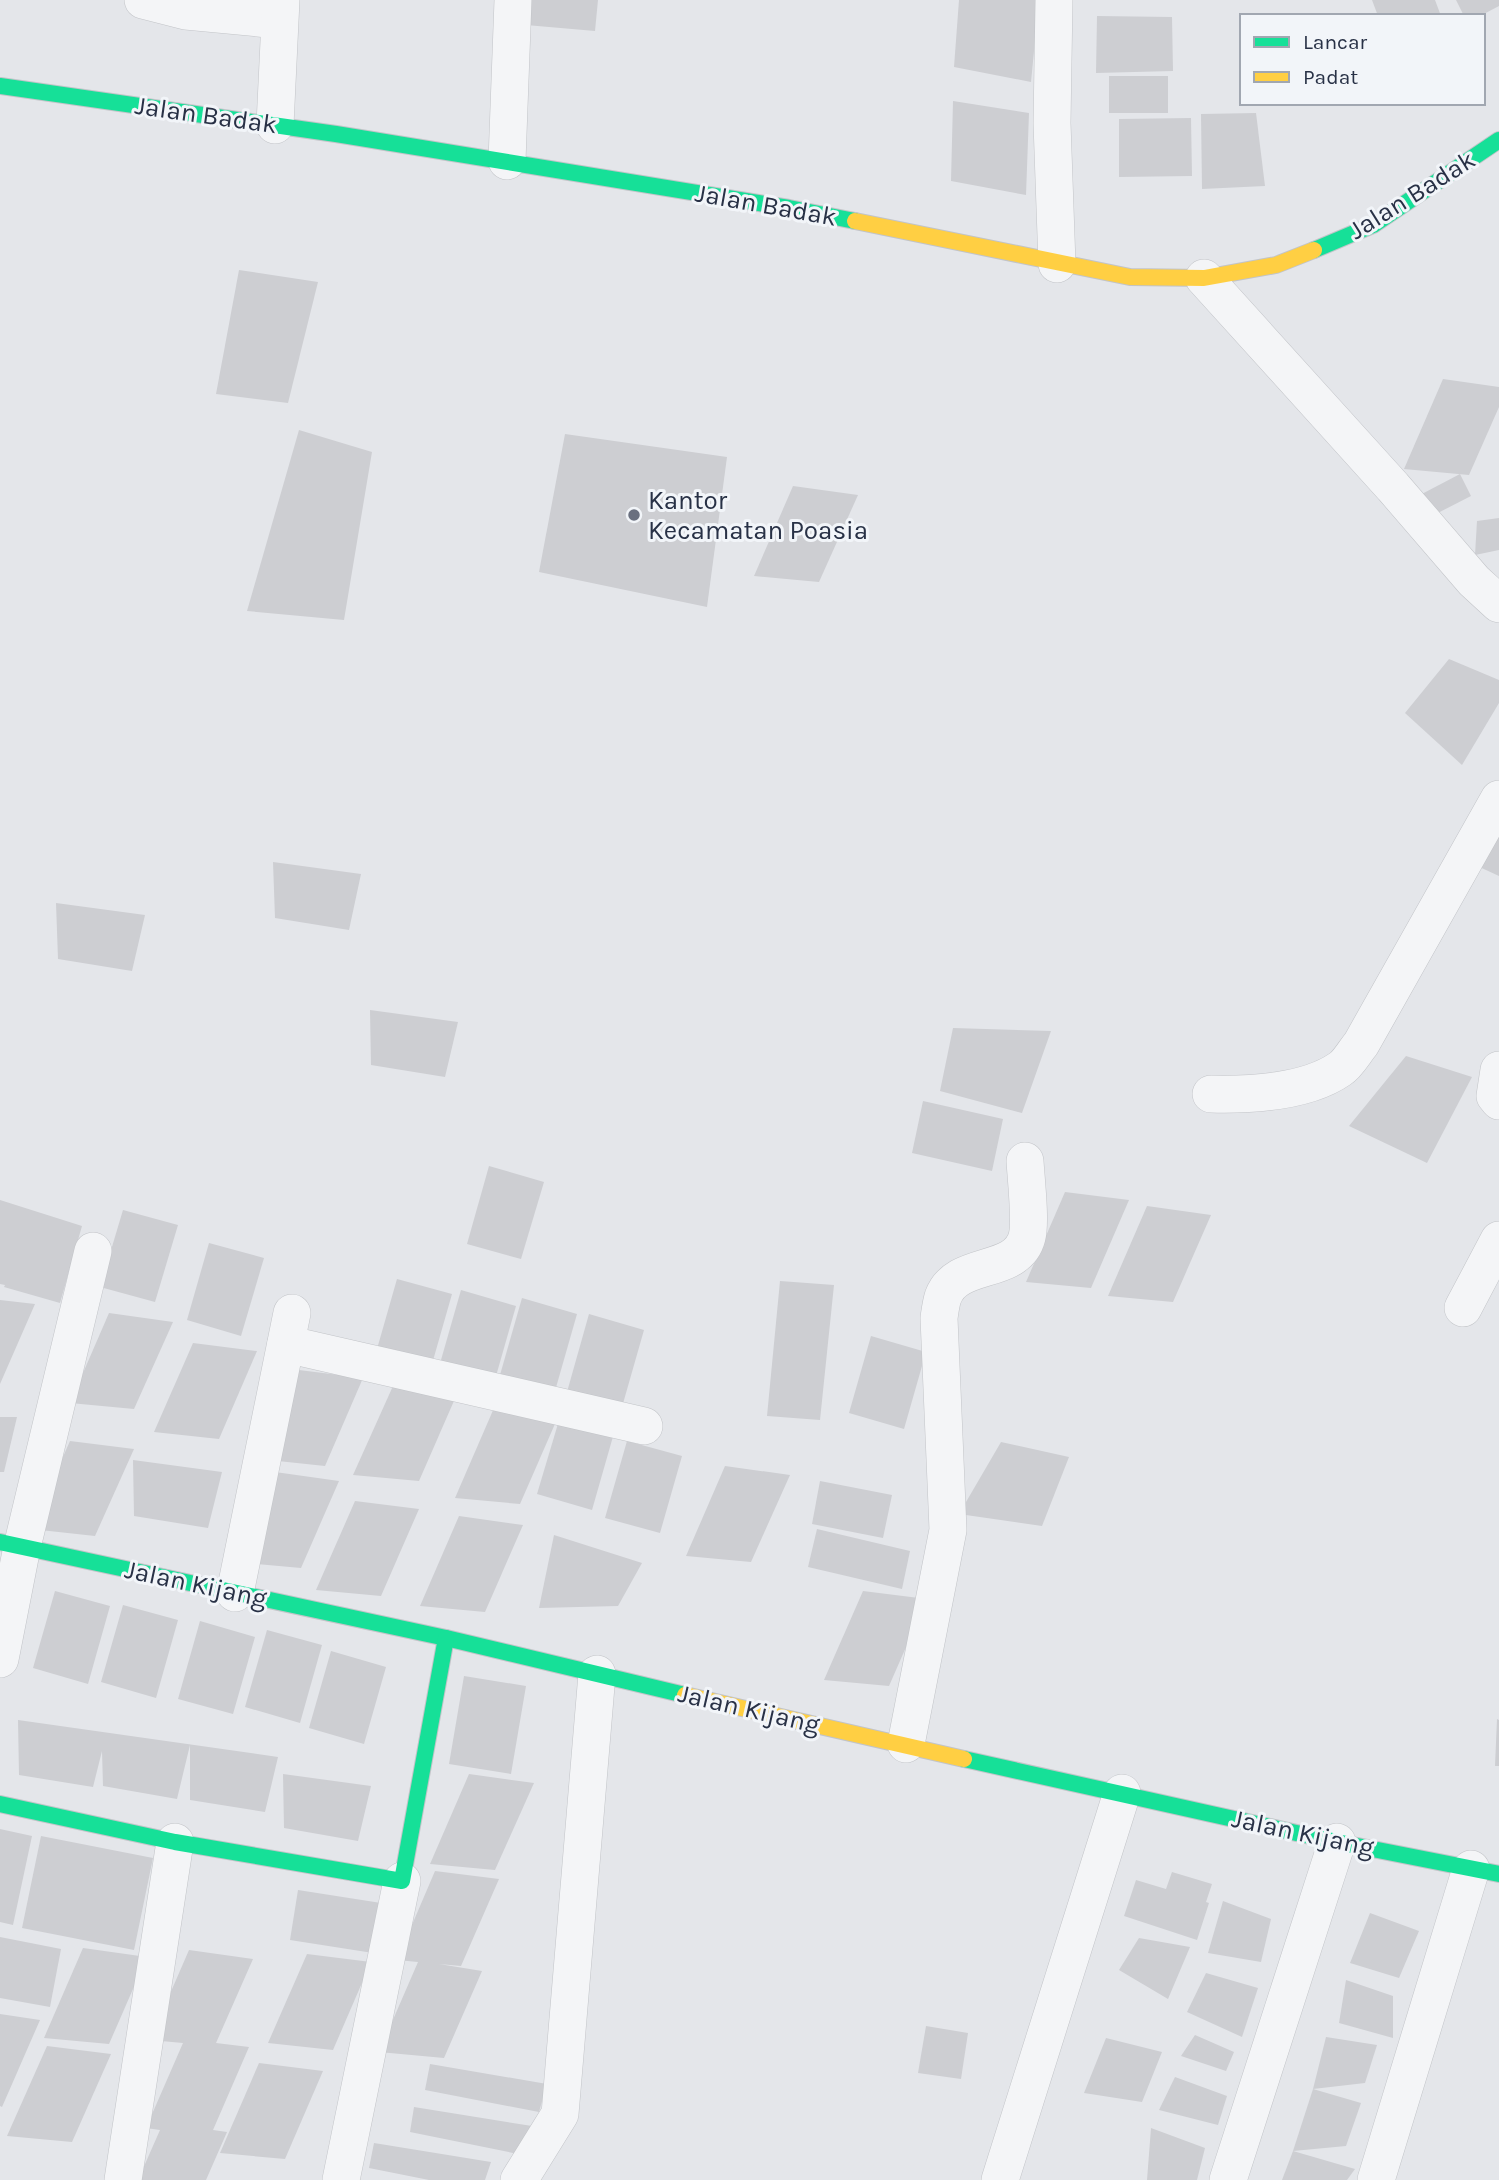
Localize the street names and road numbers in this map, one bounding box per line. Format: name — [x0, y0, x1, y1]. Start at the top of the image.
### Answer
street label: Jalan Badak — [133, 90, 279, 140]
street label: Jalan Badak — [1343, 144, 1481, 246]
street label: Jalan Badak — [693, 177, 839, 233]
street label: Jalan Kijang — [122, 1554, 270, 1614]
street label: Jalan Kijang — [675, 1678, 823, 1740]
street label: Jalan Kijang — [1229, 1803, 1377, 1863]

